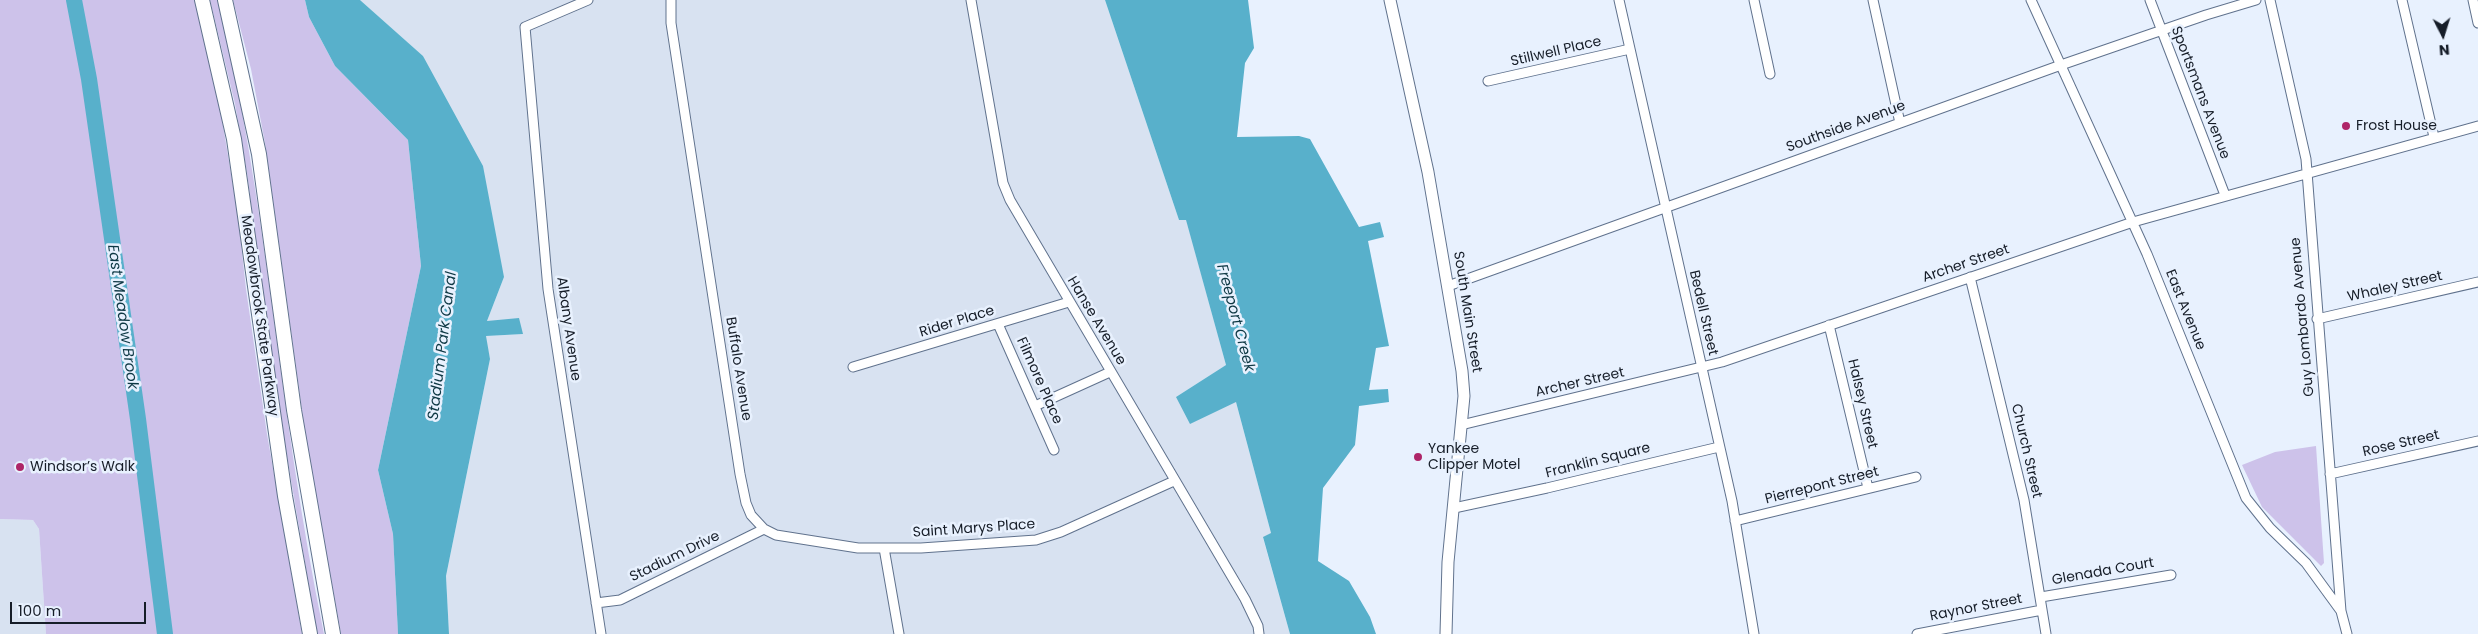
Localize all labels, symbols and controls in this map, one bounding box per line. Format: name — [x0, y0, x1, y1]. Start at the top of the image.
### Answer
north arrow — [2418, 10, 2468, 60]
street label: Sportsmans Avenue — [2167, 24, 2233, 162]
street label: Stillwell Place — [1509, 33, 1603, 71]
text: N — [2438, 40, 2450, 60]
street label: Southside Avenue — [1784, 98, 1908, 156]
place label: Frost House — [2356, 118, 2437, 134]
marker: Frost House — [2340, 120, 2352, 132]
street label: Meadowbrook State Parkway — [237, 214, 281, 418]
street label: Guy Lombardo Avenue — [2288, 237, 2318, 397]
street label: Archer Street — [1920, 241, 2012, 287]
water label: East Meadow Brook — [103, 243, 141, 391]
street label: South Main Street — [1449, 250, 1485, 374]
water label: Freeport Creek — [1212, 262, 1258, 374]
street label: East Avenue — [2161, 267, 2209, 353]
street label: Whaley Street — [2346, 268, 2444, 306]
street label: Bedell Street — [1685, 269, 1721, 357]
water label: Stadium Park Canal — [425, 271, 461, 421]
street label: Hanse Avenue — [1063, 274, 1129, 368]
street label: Albany Avenue — [552, 276, 584, 382]
street label: Rider Place — [918, 303, 996, 341]
street label: Buffalo Avenue — [721, 316, 755, 422]
street label: Filmore Place — [1012, 335, 1066, 427]
street label: Halsey Street — [1844, 358, 1880, 450]
street label: Archer Street — [1534, 365, 1626, 401]
street label: Church Street — [2007, 402, 2045, 500]
street label: Rose Street — [2361, 427, 2441, 461]
street label: Franklin Square — [1544, 440, 1652, 482]
place label: Yankee Clipper Motel — [1428, 441, 1520, 474]
marker: Yankee Clipper Motel — [1412, 451, 1424, 463]
place label: Windsor’s Walk — [30, 459, 135, 475]
marker: Windsor’s Walk — [14, 461, 26, 473]
street label: Pierrepont Street — [1763, 464, 1881, 508]
street label: Saint Marys Place — [912, 516, 1036, 542]
street label: Stadium Drive — [627, 528, 723, 586]
street label: Glenada Court — [2051, 555, 2155, 589]
street label: Raynor Street — [1928, 591, 2024, 625]
scale bar — [12, 592, 149, 624]
text: 100 m — [18, 600, 61, 621]

